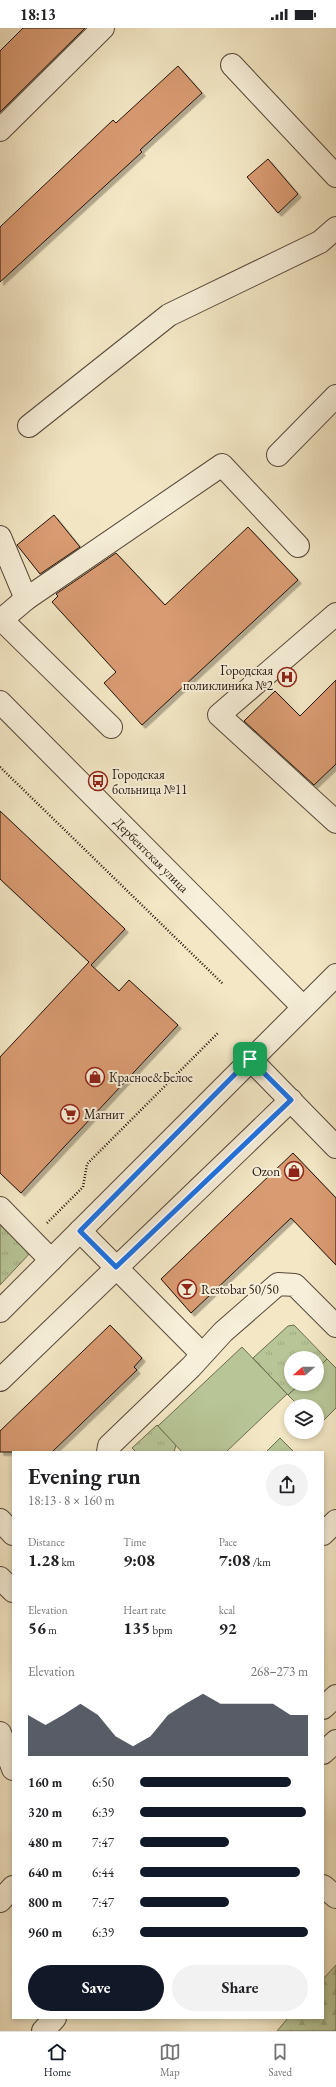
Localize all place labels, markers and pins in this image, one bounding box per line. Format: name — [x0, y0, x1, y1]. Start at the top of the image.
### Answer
place label: Городская поликлиника №2 — [183, 662, 274, 694]
hospital icon: Городская поликлиника №2 — [276, 666, 298, 688]
place label: Городская больница №11 — [112, 766, 187, 798]
bus stop icon: Городская больница №11 — [87, 770, 109, 792]
pin — [233, 1042, 267, 1076]
shop icon: Красное&Белое — [84, 1066, 106, 1088]
place label: Красное&Белое — [109, 1069, 193, 1086]
supermarket icon: Магнит — [59, 1103, 81, 1125]
place label: Магнит — [84, 1106, 125, 1123]
shop icon: Ozon — [283, 1160, 305, 1182]
place label: Ozon — [252, 1163, 280, 1180]
bar icon: Restobar 50/50 — [176, 1278, 198, 1300]
place label: Restobar 50/50 — [201, 1281, 279, 1298]

